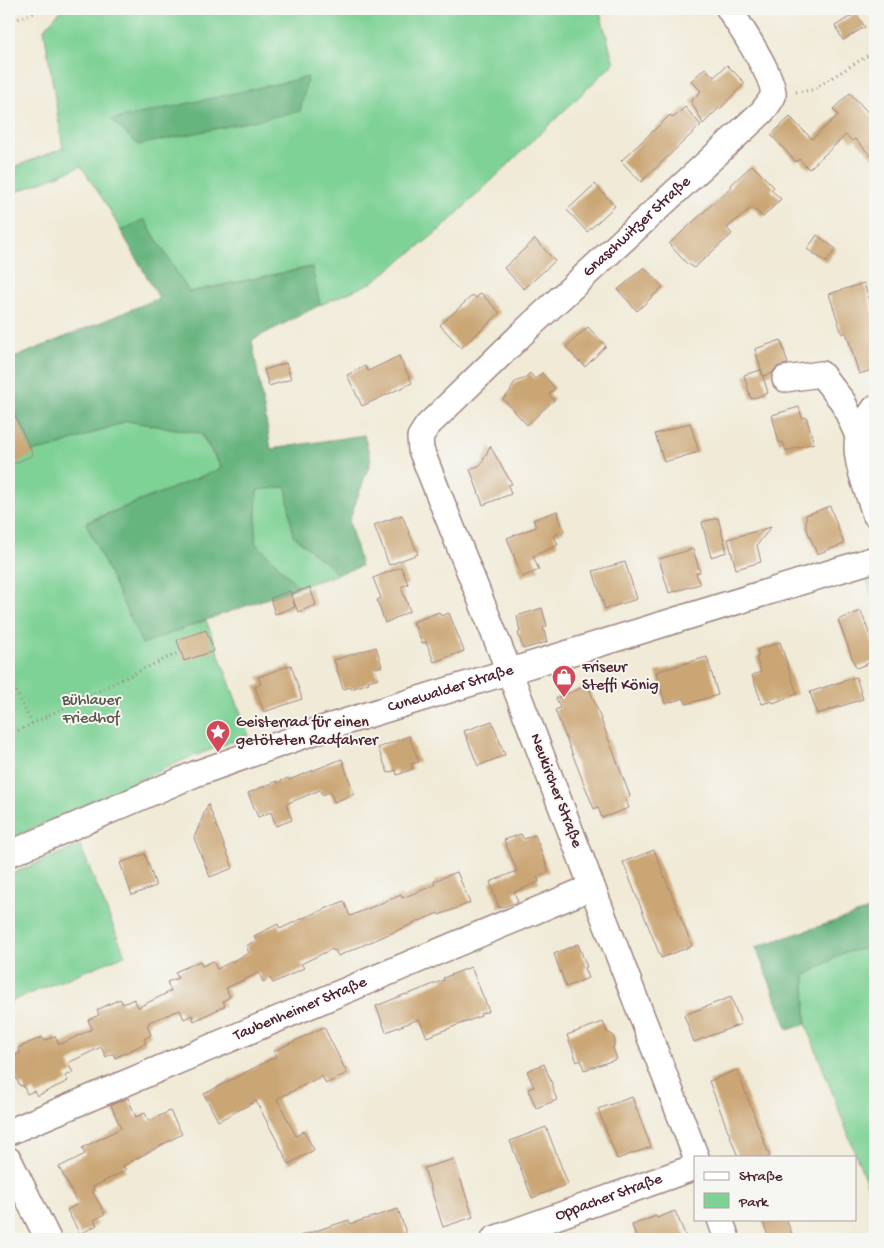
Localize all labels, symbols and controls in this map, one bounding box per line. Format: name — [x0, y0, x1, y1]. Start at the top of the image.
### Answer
street label: Gnaschwitzer Straße — [579, 172, 696, 282]
place label: Friseur Steffi König — [581, 659, 659, 696]
street label: Cunewalder Straße — [386, 661, 517, 718]
shop icon: Friseur Steffi König — [551, 664, 577, 698]
park label: Bühlauer Friedhof — [61, 692, 121, 729]
place label: Geisterrad für einen getöteten Radfahrer — [236, 714, 379, 751]
place icon: Geisterrad für einen getöteten Radfahrer — [205, 719, 231, 753]
street label: Neukircher Straße — [525, 731, 586, 851]
street label: Taubenheimer Straße — [230, 973, 371, 1046]
legend — [694, 1156, 856, 1220]
text: Straße — [739, 1168, 783, 1186]
street label: Oppacher Straße — [553, 1170, 666, 1226]
text: Park — [738, 1194, 769, 1212]

